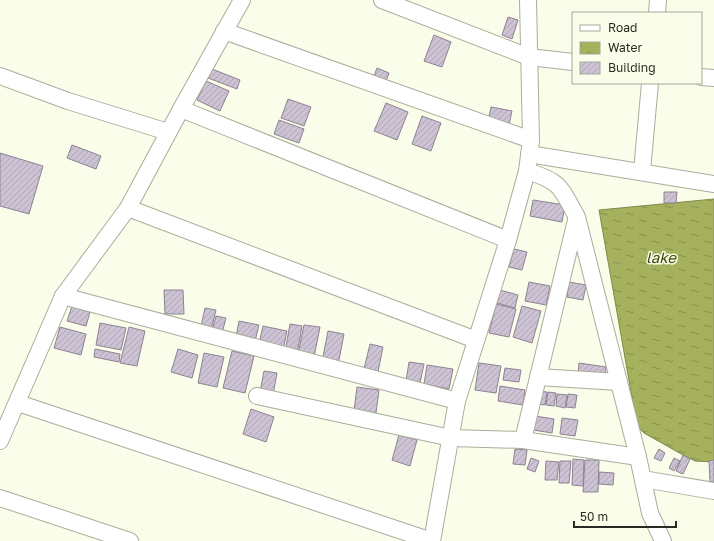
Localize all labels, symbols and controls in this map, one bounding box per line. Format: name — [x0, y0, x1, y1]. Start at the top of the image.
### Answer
legend — [572, 12, 702, 84]
text: Road — [608, 20, 637, 35]
text: Water — [608, 40, 642, 55]
text: Building — [608, 60, 656, 75]
water label: lake — [646, 248, 677, 266]
scale bar — [574, 503, 676, 529]
text: 50 m — [580, 509, 608, 524]

